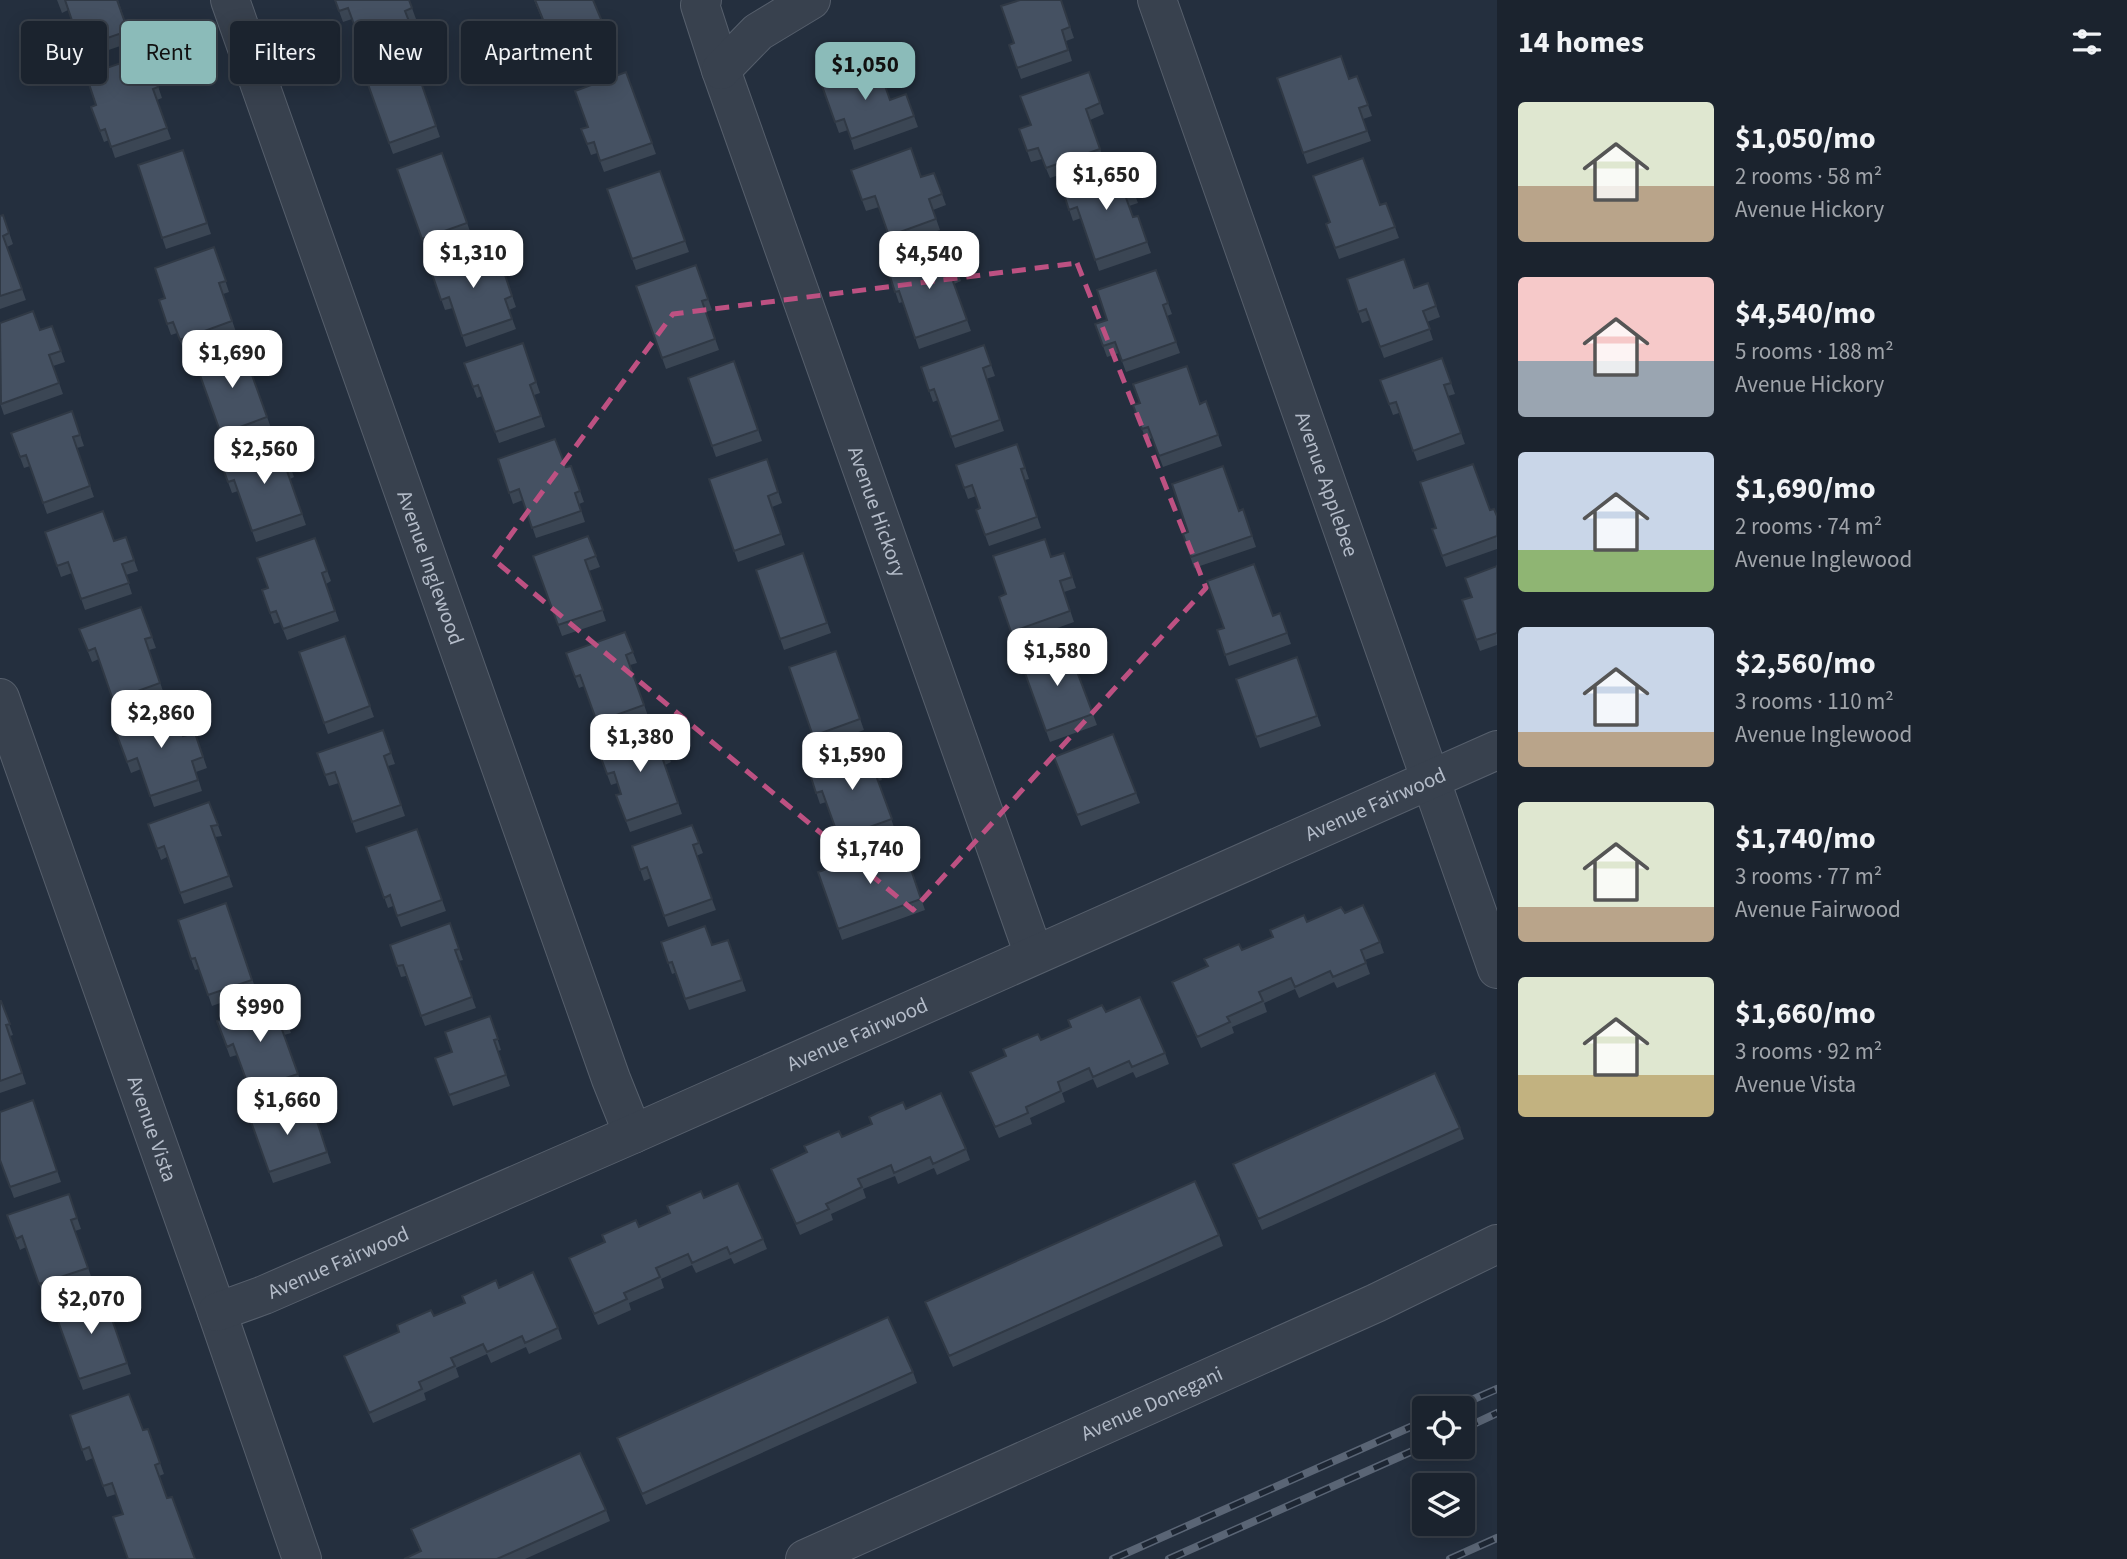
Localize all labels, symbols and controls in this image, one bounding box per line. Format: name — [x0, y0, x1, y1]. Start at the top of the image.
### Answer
chip: Buy — [21, 21, 107, 84]
chip: Rent — [121, 21, 216, 84]
chip: Filters — [230, 21, 340, 84]
chip: New — [354, 21, 447, 84]
chip: Apartment — [461, 21, 616, 84]
text: 14 homes — [1518, 21, 1644, 64]
icon: filters — [2068, 23, 2106, 61]
pin: $1,050 — [808, 42, 922, 102]
text: $1,050 — [831, 48, 899, 81]
text: $1,050/mo — [1735, 117, 1876, 160]
icon: home — [1574, 130, 1658, 214]
pin: $1,650 — [1049, 152, 1163, 212]
text: $1,650 — [1072, 158, 1140, 191]
text: 2 rooms · 58 m² — [1735, 160, 1882, 193]
text: Avenue Hickory — [1735, 193, 1884, 226]
pin: $1,310 — [416, 230, 530, 290]
pin: $4,540 — [872, 232, 986, 291]
text: $1,310 — [439, 236, 507, 269]
text: $4,540 — [895, 237, 963, 270]
text: $4,540/mo — [1735, 292, 1876, 335]
icon: home — [1574, 305, 1658, 389]
pin: $1,690 — [175, 330, 289, 390]
text: 5 rooms · 188 m² — [1735, 335, 1894, 368]
text: $1,690 — [198, 336, 266, 369]
text: Avenue Hickory — [1735, 368, 1884, 401]
street label: Avenue Applebee — [1288, 407, 1366, 561]
pin: $2,560 — [207, 426, 321, 486]
text: $2,560 — [230, 432, 298, 465]
street label: Avenue Hickory — [840, 442, 914, 581]
text: $1,690/mo — [1735, 467, 1876, 510]
icon: home — [1574, 480, 1658, 564]
street label: Avenue Inglewood — [389, 486, 472, 649]
text: 2 rooms · 74 m² — [1735, 510, 1882, 543]
text: Avenue Inglewood — [1735, 543, 1912, 576]
pin: $1,580 — [1000, 628, 1114, 688]
text: $1,580 — [1023, 634, 1091, 667]
text: $2,560/mo — [1735, 642, 1876, 685]
icon: home — [1574, 655, 1658, 739]
text: 3 rooms · 110 m² — [1735, 685, 1894, 718]
pin: $2,860 — [104, 690, 218, 750]
text: $2,860 — [127, 696, 195, 729]
pin: $1,380 — [583, 714, 697, 774]
text: Avenue Inglewood — [1735, 718, 1912, 751]
text: $1,380 — [606, 720, 674, 753]
pin: $1,590 — [795, 732, 909, 792]
text: $1,590 — [818, 738, 886, 771]
street label: Avenue Fairwood — [1300, 760, 1451, 849]
text: $1,740/mo — [1735, 817, 1876, 860]
pin: $1,740 — [813, 826, 927, 886]
icon: home — [1574, 830, 1658, 914]
text: $1,740 — [836, 832, 904, 865]
text: 3 rooms · 77 m² — [1735, 860, 1882, 893]
text: Avenue Fairwood — [1735, 893, 1901, 926]
pin: $990 — [219, 984, 301, 1044]
text: $990 — [236, 990, 284, 1023]
street label: Avenue Fairwood — [782, 990, 933, 1079]
text: $1,660/mo — [1735, 992, 1876, 1035]
icon: home — [1574, 1005, 1658, 1089]
text: 3 rooms · 92 m² — [1735, 1035, 1882, 1068]
text: Avenue Vista — [1735, 1068, 1856, 1101]
street label: Avenue Vista — [120, 1072, 185, 1186]
pin: $1,660 — [230, 1078, 344, 1137]
text: $1,660 — [253, 1083, 321, 1116]
street label: Avenue Fairwood — [263, 1219, 414, 1307]
pin: $2,070 — [34, 1276, 148, 1336]
text: $2,070 — [57, 1282, 125, 1315]
street label: Avenue Donegani — [1076, 1359, 1227, 1448]
map controls — [1412, 1396, 1475, 1536]
button: locate — [1412, 1396, 1475, 1459]
button: layers — [1412, 1473, 1475, 1536]

